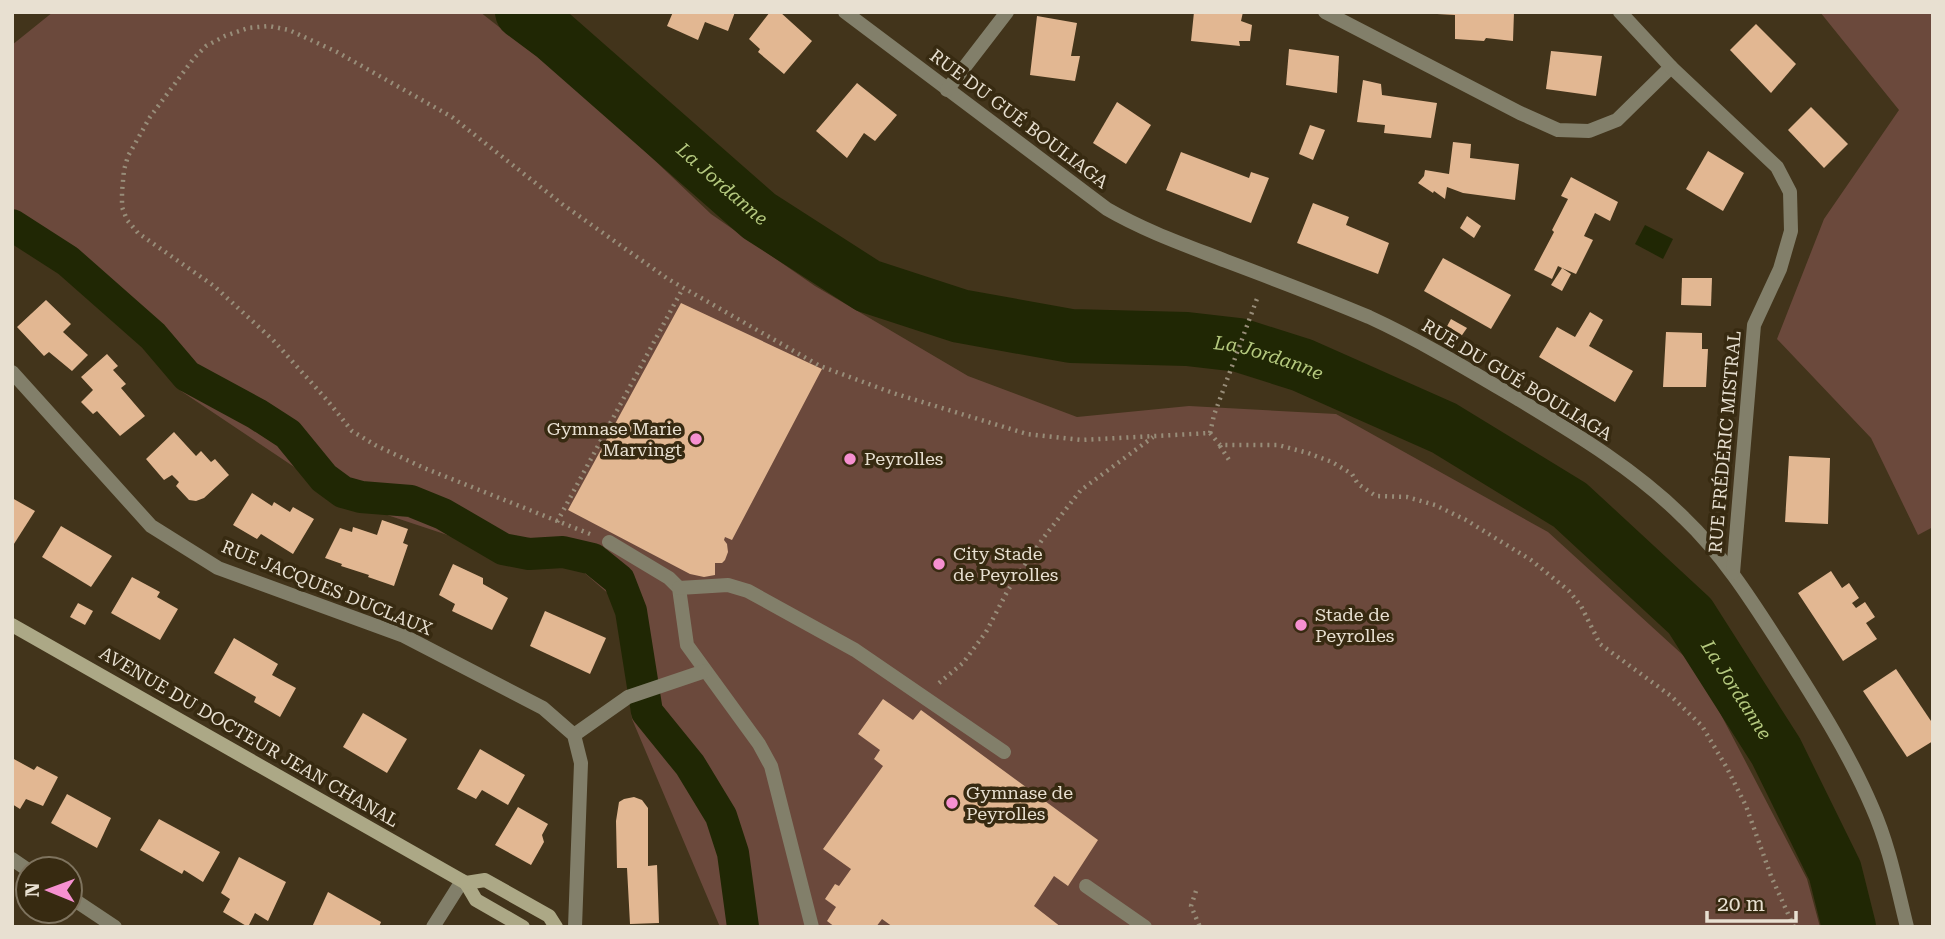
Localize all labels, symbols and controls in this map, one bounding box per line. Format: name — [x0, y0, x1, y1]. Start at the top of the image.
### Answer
street label: RUE DU GUÉ BOULIAGA — [926, 45, 1113, 193]
water label: La Jordanne — [671, 137, 772, 231]
street label: RUE DU GUÉ BOULIAGA — [1418, 314, 1616, 445]
street label: RUE FRÉDÉRIC MISTRAL — [1704, 330, 1745, 554]
water label: La Jordanne — [1212, 331, 1327, 385]
place label: Gymnase Marie Marvingt — [547, 418, 682, 460]
marker: Gymnase Marie Marvingt — [688, 431, 704, 447]
place label: Peyrolles — [864, 448, 943, 469]
marker: Peyrolles — [842, 451, 858, 467]
street label: RUE JACQUES DUCLAUX — [219, 536, 436, 640]
place label: City Stade de Peyrolles — [953, 543, 1058, 585]
marker: City Stade de Peyrolles — [931, 556, 947, 572]
place label: Stade de Peyrolles — [1315, 604, 1394, 646]
marker: Stade de Peyrolles — [1293, 617, 1309, 633]
water label: La Jordanne — [1696, 635, 1777, 744]
street label: AVENUE DU DOCTEUR JEAN CHANAL — [96, 642, 402, 831]
place label: Gymnase de Peyrolles — [966, 782, 1073, 824]
marker: Gymnase de Peyrolles — [944, 795, 960, 811]
north arrow — [14, 855, 84, 925]
scale bar — [1707, 880, 1796, 924]
text: N — [21, 882, 44, 897]
text: 20 m — [1717, 892, 1765, 916]

